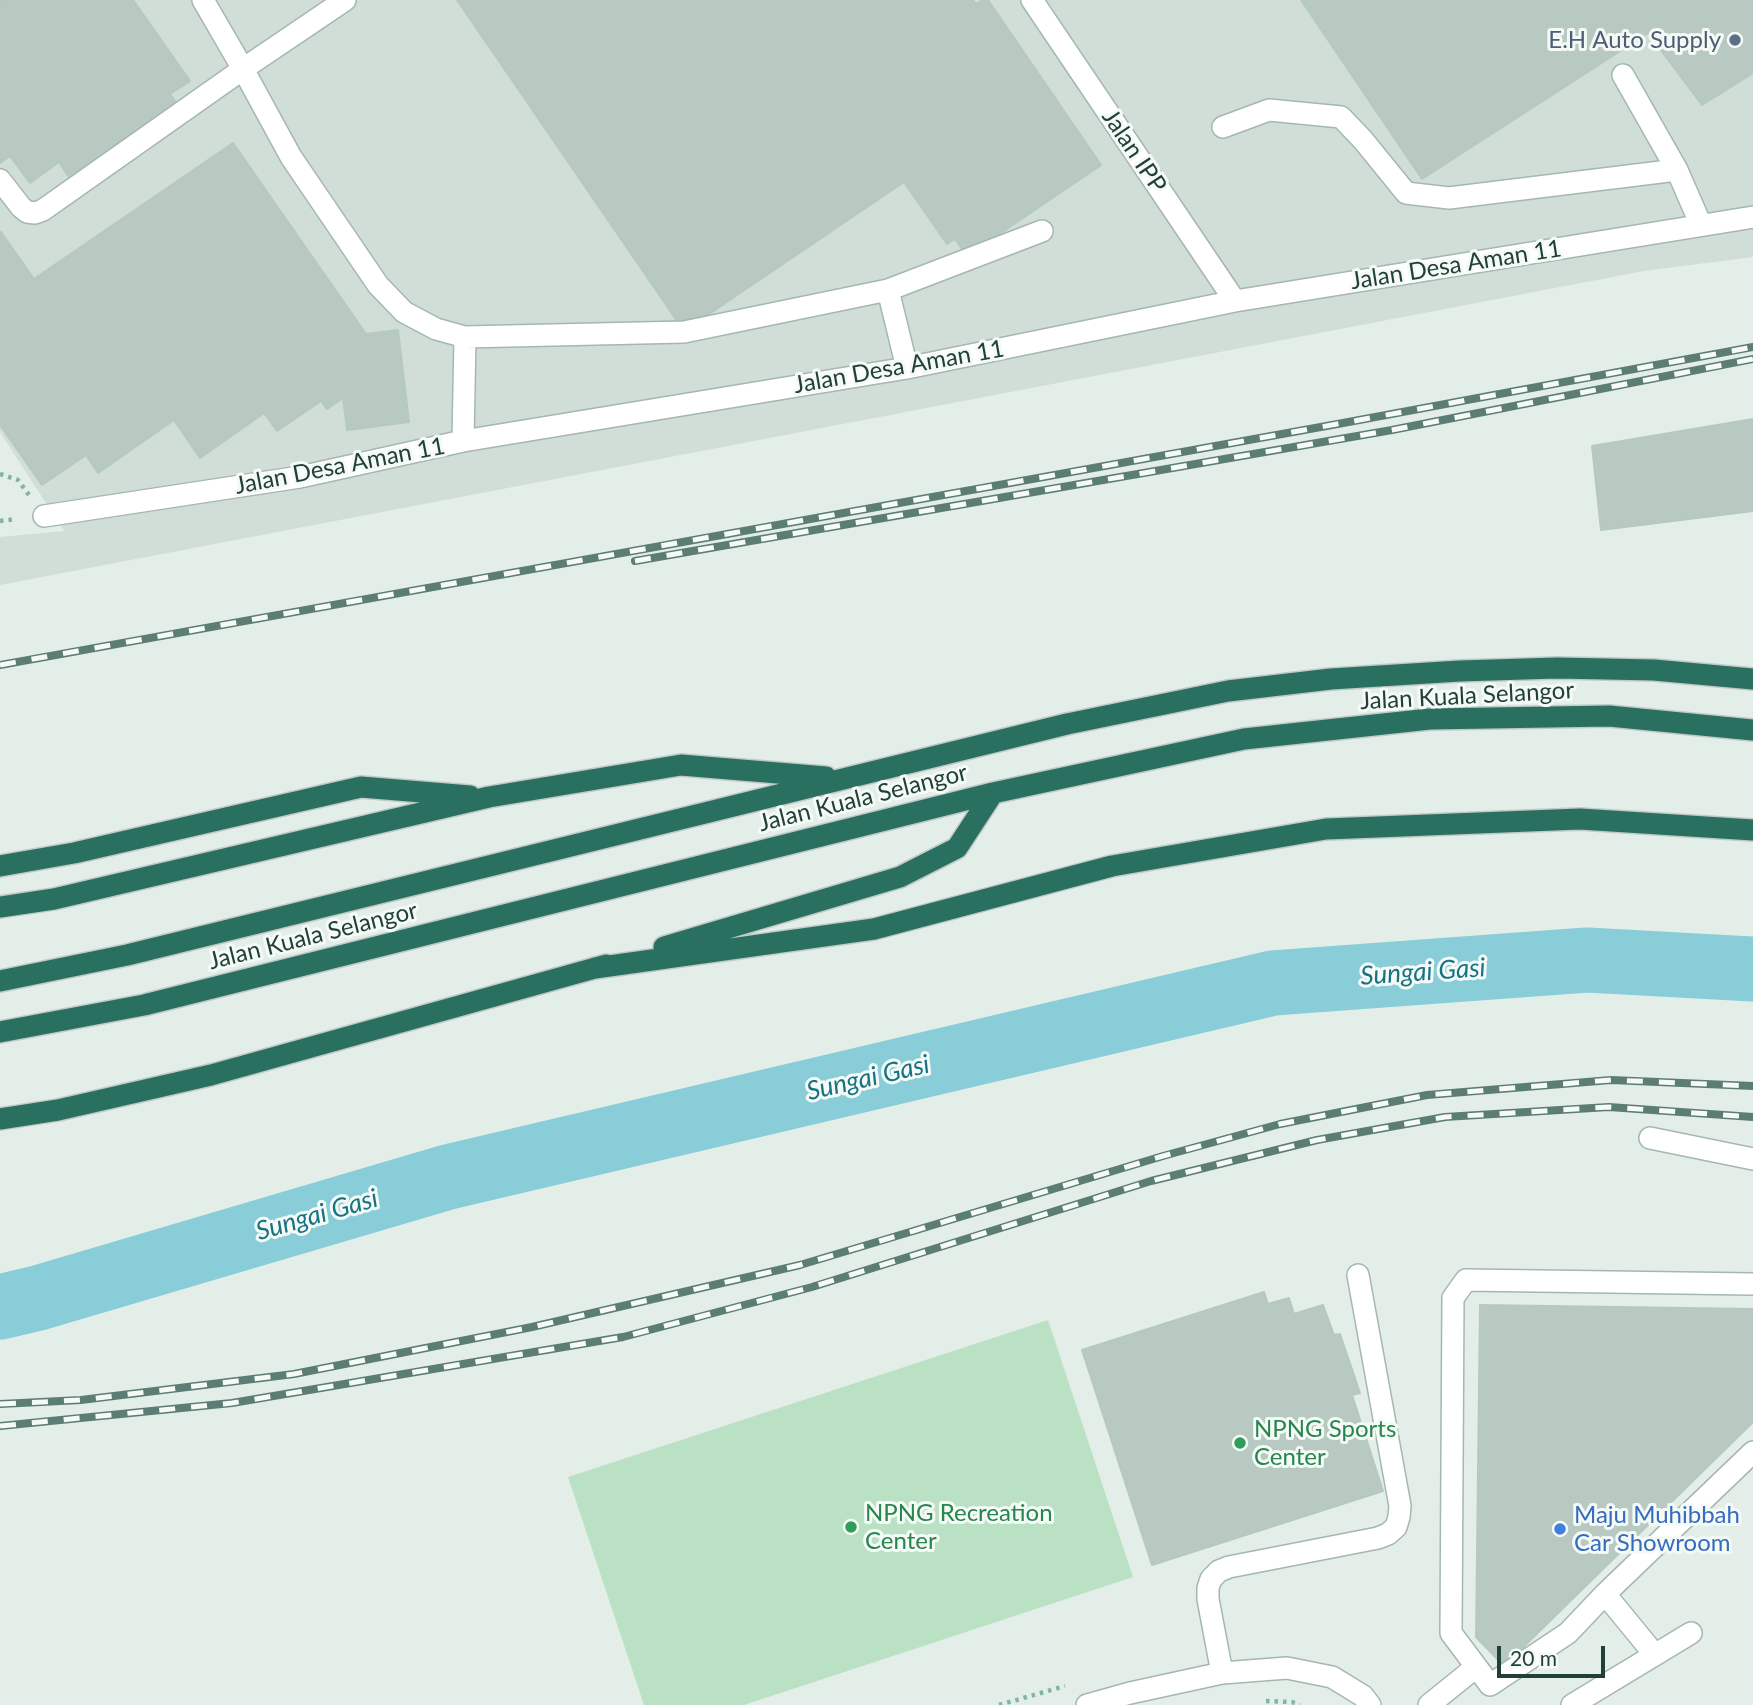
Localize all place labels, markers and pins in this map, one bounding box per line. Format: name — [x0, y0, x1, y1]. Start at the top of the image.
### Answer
place label: E.H Auto Supply — [1548, 26, 1721, 54]
marker: E.H Auto Supply — [1727, 32, 1743, 48]
place label: NPNG Sports Center — [1254, 1415, 1396, 1471]
marker: NPNG Sports Center — [1232, 1435, 1248, 1451]
place label: NPNG Recreation Center — [865, 1499, 1053, 1555]
place label: Maju Muhibbah Car Showroom — [1574, 1501, 1740, 1557]
marker: NPNG Recreation Center — [843, 1519, 859, 1535]
marker: Maju Muhibbah Car Showroom — [1552, 1521, 1568, 1537]

